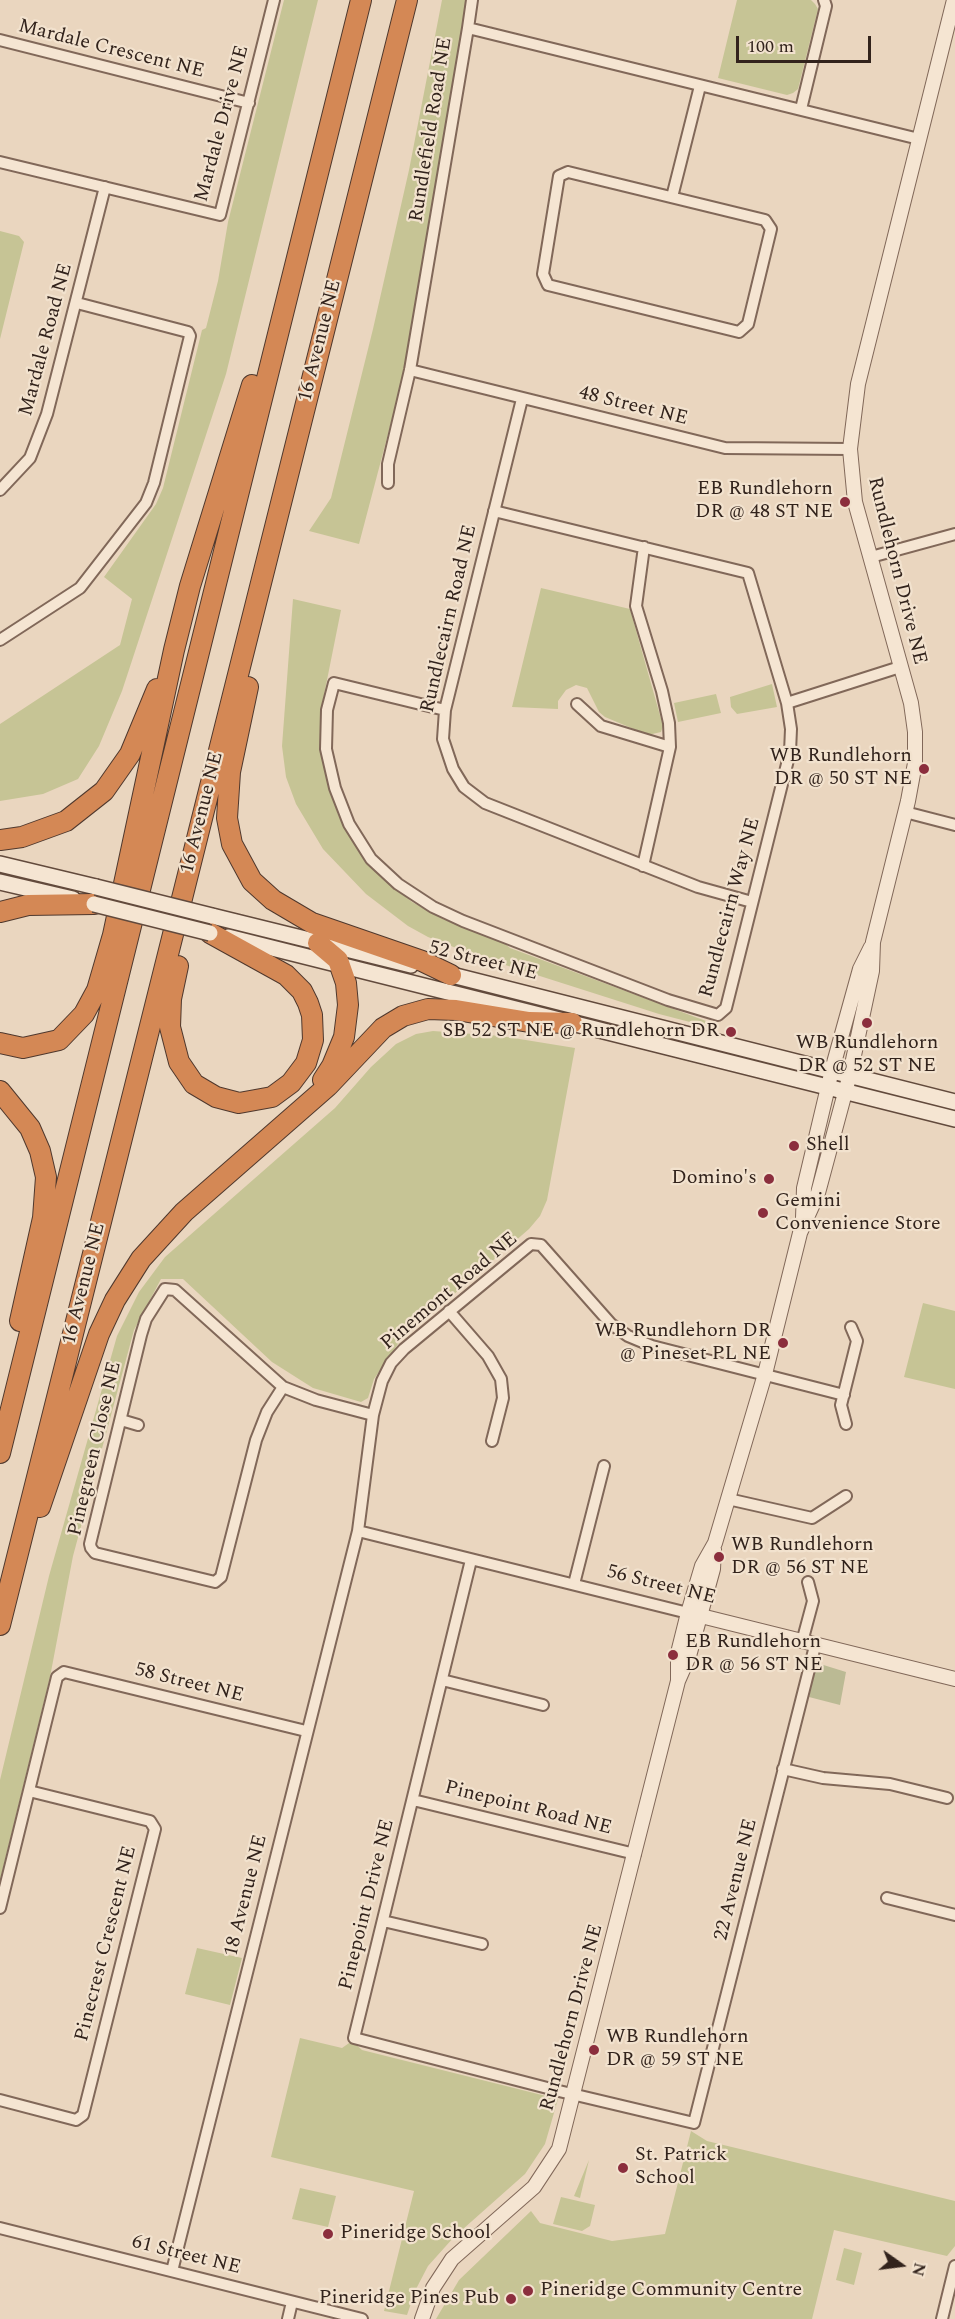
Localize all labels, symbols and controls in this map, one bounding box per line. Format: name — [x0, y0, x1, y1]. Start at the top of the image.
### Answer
street label: Mardale Crescent NE — [15, 15, 207, 85]
scale bar — [739, 24, 874, 62]
text: 100 m — [747, 33, 794, 60]
street label: Rundlefield Road NE — [406, 36, 458, 224]
street label: Mardale Drive NE — [191, 43, 255, 205]
street label: Mardale Road NE — [15, 261, 79, 419]
street label: 16 Avenue NE — [294, 278, 348, 404]
street label: 48 Street NE — [576, 382, 690, 432]
street label: Rundlehorn Drive NE — [861, 475, 931, 667]
place label: EB Rundlehorn DR @ 48 ST NE — [695, 478, 833, 525]
marker: EB Rundlehorn DR @ 48 ST NE — [838, 495, 852, 509]
street label: Rundlecairn Road NE — [417, 523, 483, 715]
place label: WB Rundlehorn DR @ 50 ST NE — [769, 745, 912, 792]
street label: 16 Avenue NE — [176, 750, 230, 876]
marker: WB Rundlehorn DR @ 50 ST NE — [917, 762, 931, 776]
street label: Rundlecairn Way NE — [695, 815, 767, 1001]
street label: 52 Street NE — [426, 937, 540, 987]
marker: WB Rundlehorn DR @ 52 ST NE — [860, 1016, 874, 1030]
place label: SB 52 ST NE @ Rundlehorn DR — [442, 1020, 719, 1044]
marker: SB 52 ST NE @ Rundlehorn DR — [724, 1025, 738, 1039]
place label: WB Rundlehorn DR @ 52 ST NE — [796, 1032, 938, 1079]
place label: Shell — [806, 1134, 850, 1158]
marker: Shell — [787, 1139, 801, 1153]
place label: Domino's — [671, 1167, 757, 1191]
marker: Domino's — [762, 1172, 776, 1186]
place label: Gemini Convenience Store — [775, 1190, 941, 1237]
marker: Gemini Convenience Store — [756, 1206, 770, 1220]
street label: 16 Avenue NE — [58, 1221, 112, 1347]
street label: Pinemont Road NE — [377, 1228, 523, 1356]
place label: WB Rundlehorn DR @ Pineset PL NE — [595, 1320, 771, 1367]
marker: WB Rundlehorn DR @ Pineset PL NE — [776, 1336, 790, 1350]
street label: Pinegreen Close NE — [64, 1359, 128, 1539]
place label: WB Rundlehorn DR @ 56 ST NE — [731, 1534, 874, 1581]
marker: WB Rundlehorn DR @ 56 ST NE — [712, 1550, 726, 1564]
street label: 56 Street NE — [604, 1561, 718, 1611]
place label: EB Rundlehorn DR @ 56 ST NE — [685, 1631, 823, 1678]
marker: EB Rundlehorn DR @ 56 ST NE — [666, 1648, 680, 1662]
street label: 58 Street NE — [132, 1659, 246, 1709]
street label: Pinepoint Road NE — [442, 1777, 614, 1841]
street label: Pinepoint Drive NE — [335, 1817, 401, 1993]
street label: 22 Avenue NE — [710, 1817, 764, 1943]
street label: 18 Avenue NE — [220, 1833, 274, 1959]
street label: Pinecrest Crescent NE — [71, 1844, 143, 2044]
street label: Rundlehorn Drive NE — [536, 1922, 610, 2114]
place label: WB Rundlehorn DR @ 59 ST NE — [606, 2026, 749, 2073]
marker: WB Rundlehorn DR @ 59 ST NE — [587, 2043, 601, 2057]
place label: St. Patrick School — [635, 2144, 727, 2191]
marker: St. Patrick School — [616, 2161, 630, 2175]
place label: Pineridge School — [340, 2222, 491, 2246]
marker: Pineridge School — [321, 2227, 335, 2241]
street label: 61 Street NE — [129, 2231, 243, 2281]
north arrow — [871, 2235, 931, 2295]
text: N — [905, 2260, 932, 2279]
place label: Pineridge Community Centre — [540, 2279, 802, 2303]
marker: Pineridge Community Centre — [521, 2284, 535, 2298]
place label: Pineridge Pines Pub — [319, 2287, 499, 2311]
marker: Pineridge Pines Pub — [504, 2292, 518, 2306]

